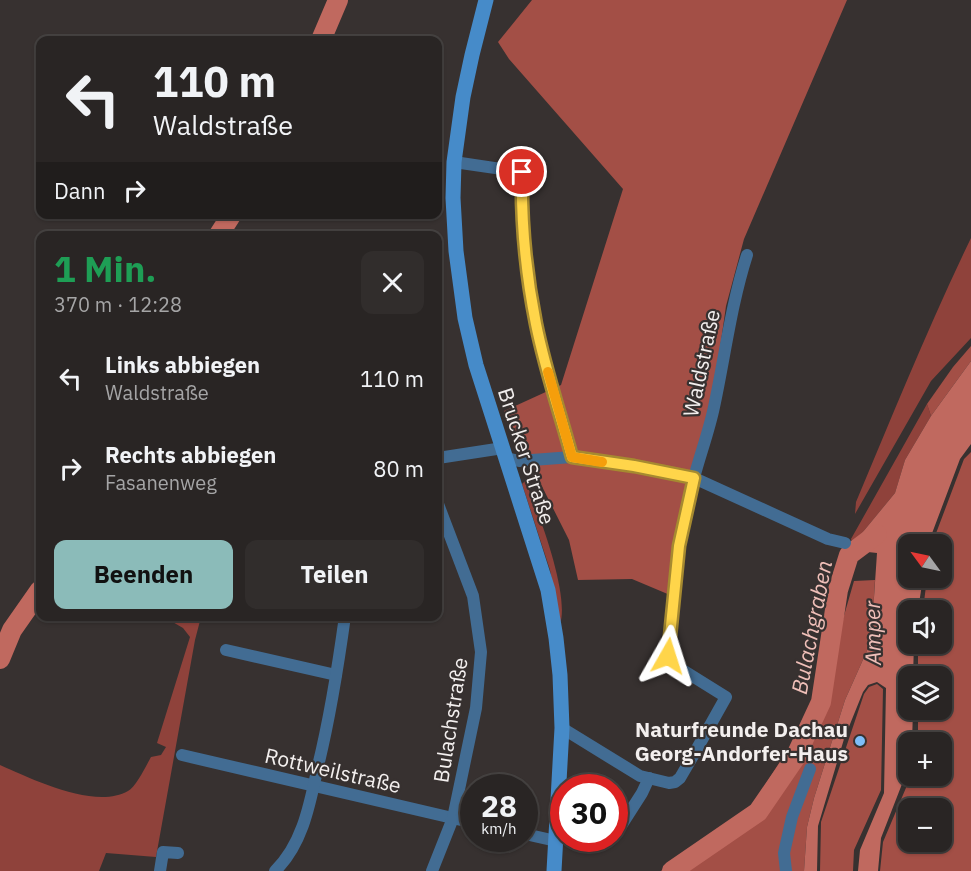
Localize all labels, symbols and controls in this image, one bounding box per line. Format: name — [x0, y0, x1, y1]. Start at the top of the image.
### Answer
text: 110 m — [153, 54, 276, 109]
icon: left — [54, 60, 132, 138]
text: Waldstraße — [153, 107, 293, 142]
pin — [496, 146, 547, 197]
icon: arrive — [505, 155, 538, 188]
icon: right — [118, 174, 151, 207]
text: Dann — [54, 176, 106, 205]
text: 1 Min. — [54, 245, 157, 292]
button: close — [361, 251, 424, 314]
text: 370 m · 12:28 — [54, 291, 182, 318]
street label: Waldstraße — [676, 307, 726, 419]
text: Links abbiegen — [105, 350, 260, 379]
icon: left — [54, 362, 87, 395]
text: 110 m — [360, 364, 424, 393]
text: Waldstraße — [105, 379, 209, 406]
street label: Brucker Straße — [492, 384, 562, 528]
text: Rechts abbiegen — [105, 440, 276, 469]
icon: right — [54, 452, 87, 485]
text: 80 m — [373, 454, 424, 483]
text: Fasanenweg — [105, 469, 217, 496]
north arrow — [898, 534, 952, 588]
map controls — [898, 534, 952, 852]
button: Beenden — [54, 540, 233, 609]
button: Teilen — [245, 540, 424, 609]
water label: Bulachgraben — [784, 558, 838, 696]
water label: Amper — [857, 600, 887, 666]
button: sound — [898, 600, 952, 654]
position arrow — [636, 624, 700, 688]
street label: Bulachstraße — [426, 655, 474, 785]
button: layers — [898, 666, 952, 720]
place label: Naturfreunde Dachau Georg-Andorfer-Haus — [635, 715, 848, 767]
button: + — [898, 732, 952, 786]
marker: Naturfreunde Dachau Georg-Andorfer-Haus — [853, 734, 867, 748]
street label: Rottweilstraße — [262, 741, 404, 799]
speed limit sign: 30 — [550, 774, 628, 852]
text: 28 — [481, 786, 517, 825]
button: − — [898, 798, 952, 852]
text: km/h — [481, 819, 517, 838]

